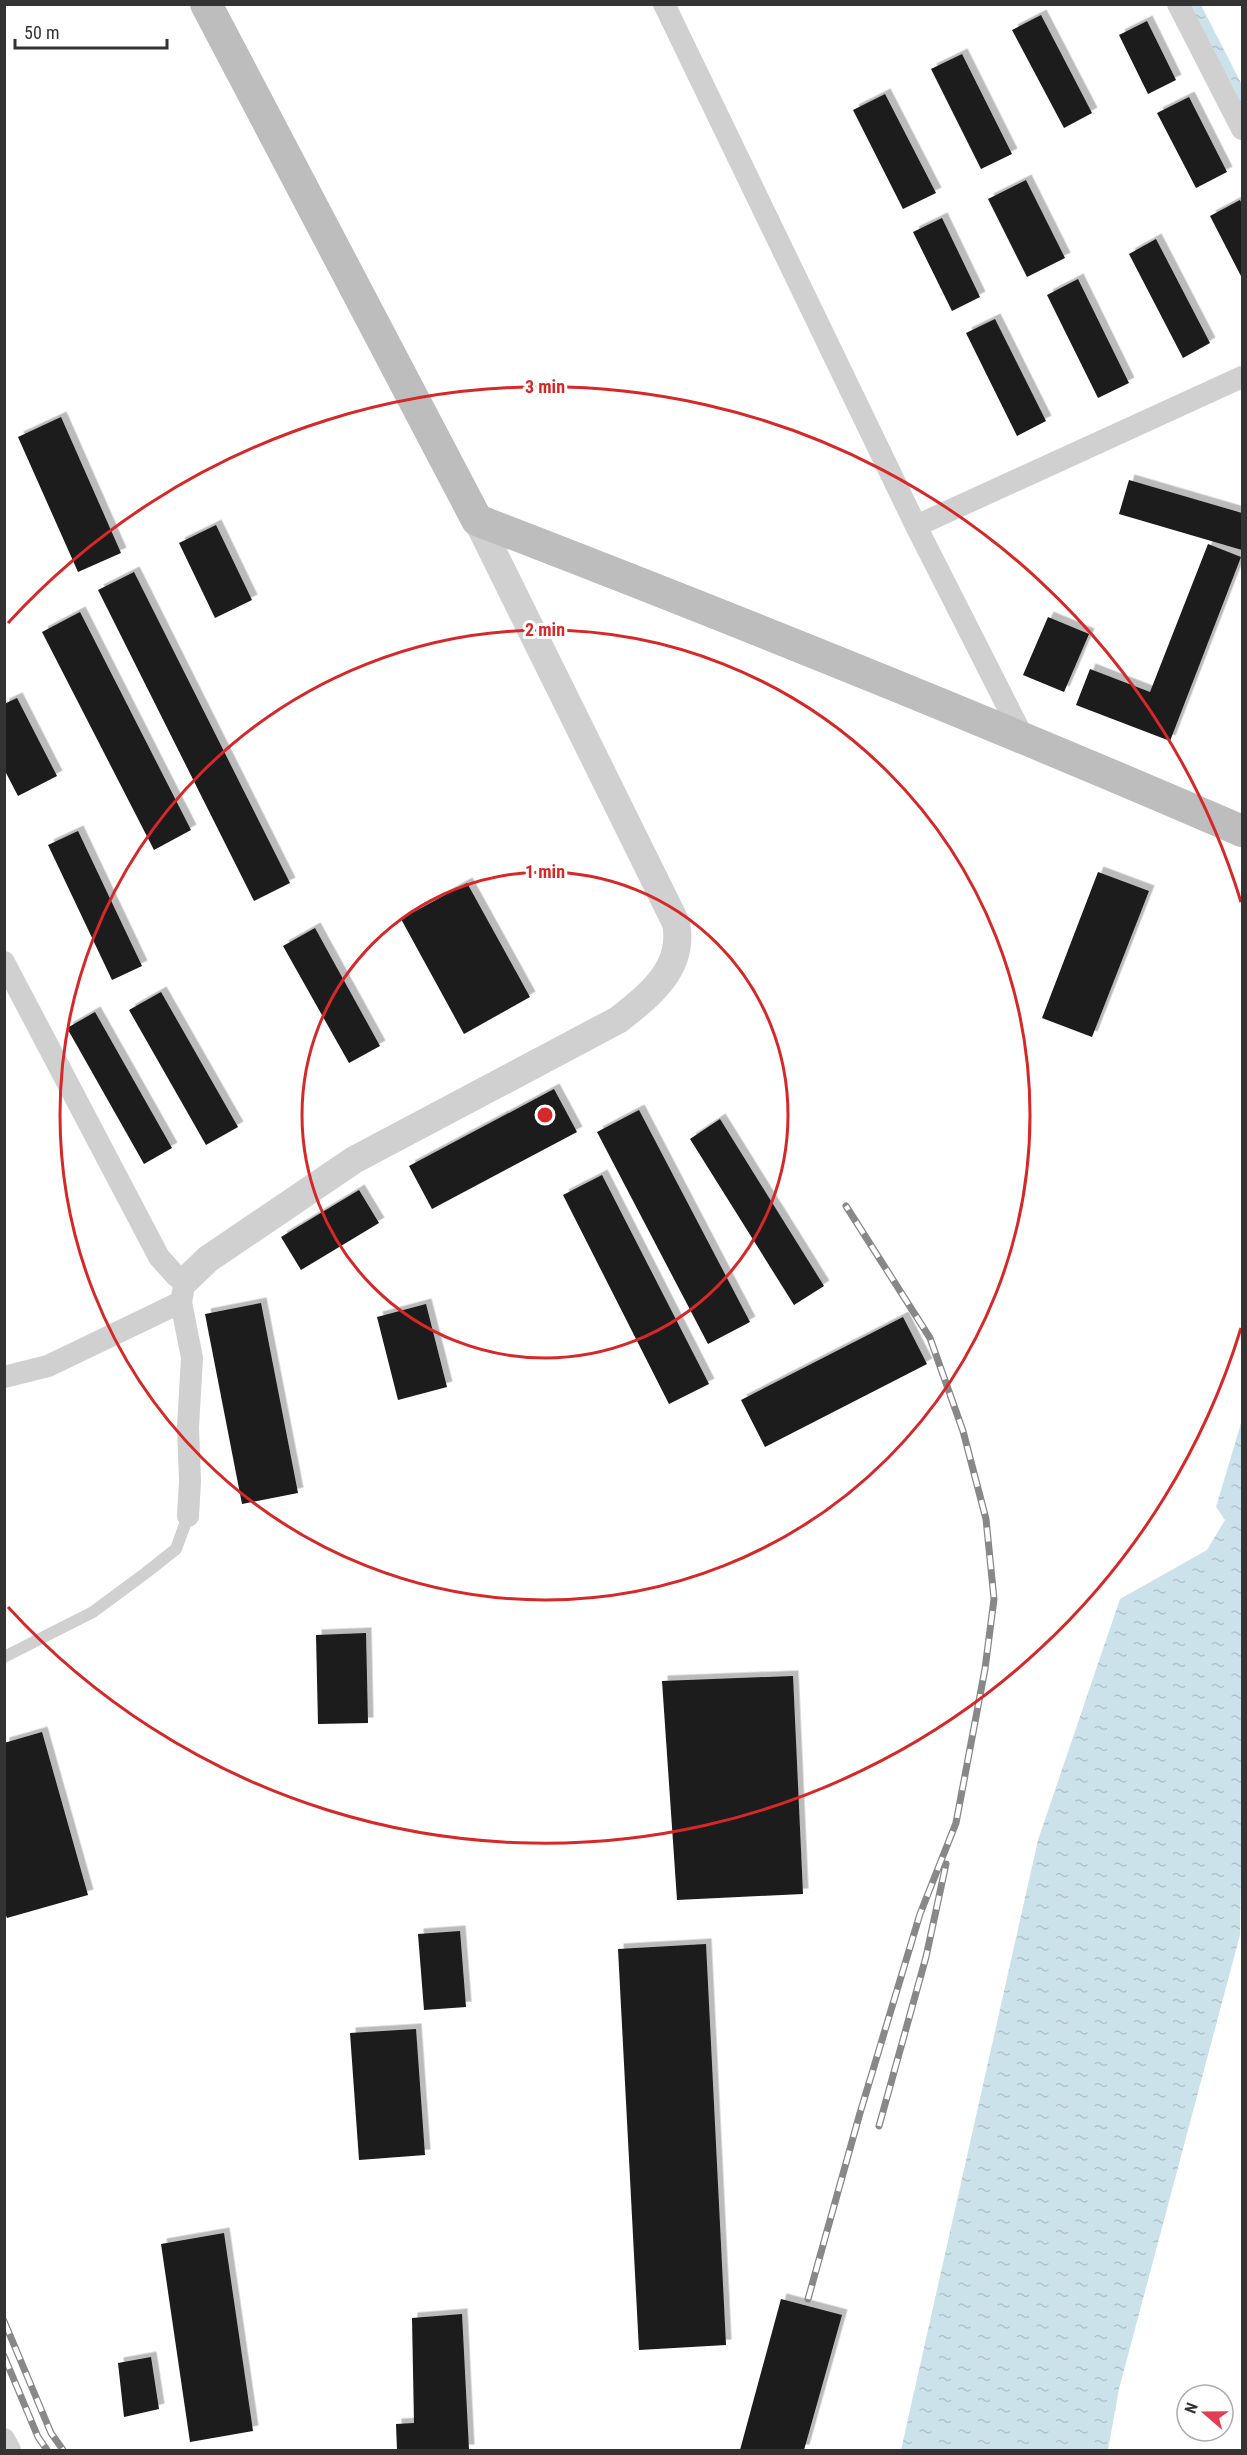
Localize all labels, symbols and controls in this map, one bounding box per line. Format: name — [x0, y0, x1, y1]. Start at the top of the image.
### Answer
scale bar — [15, 12, 166, 50]
text: 50 m — [24, 22, 59, 43]
text: 3 min — [525, 376, 565, 397]
text: 2 min — [525, 619, 565, 640]
text: 1 min — [525, 861, 565, 882]
centre of rings — [535, 1105, 555, 1125]
north arrow — [1175, 2383, 1235, 2443]
text: N — [1181, 2400, 1202, 2416]

